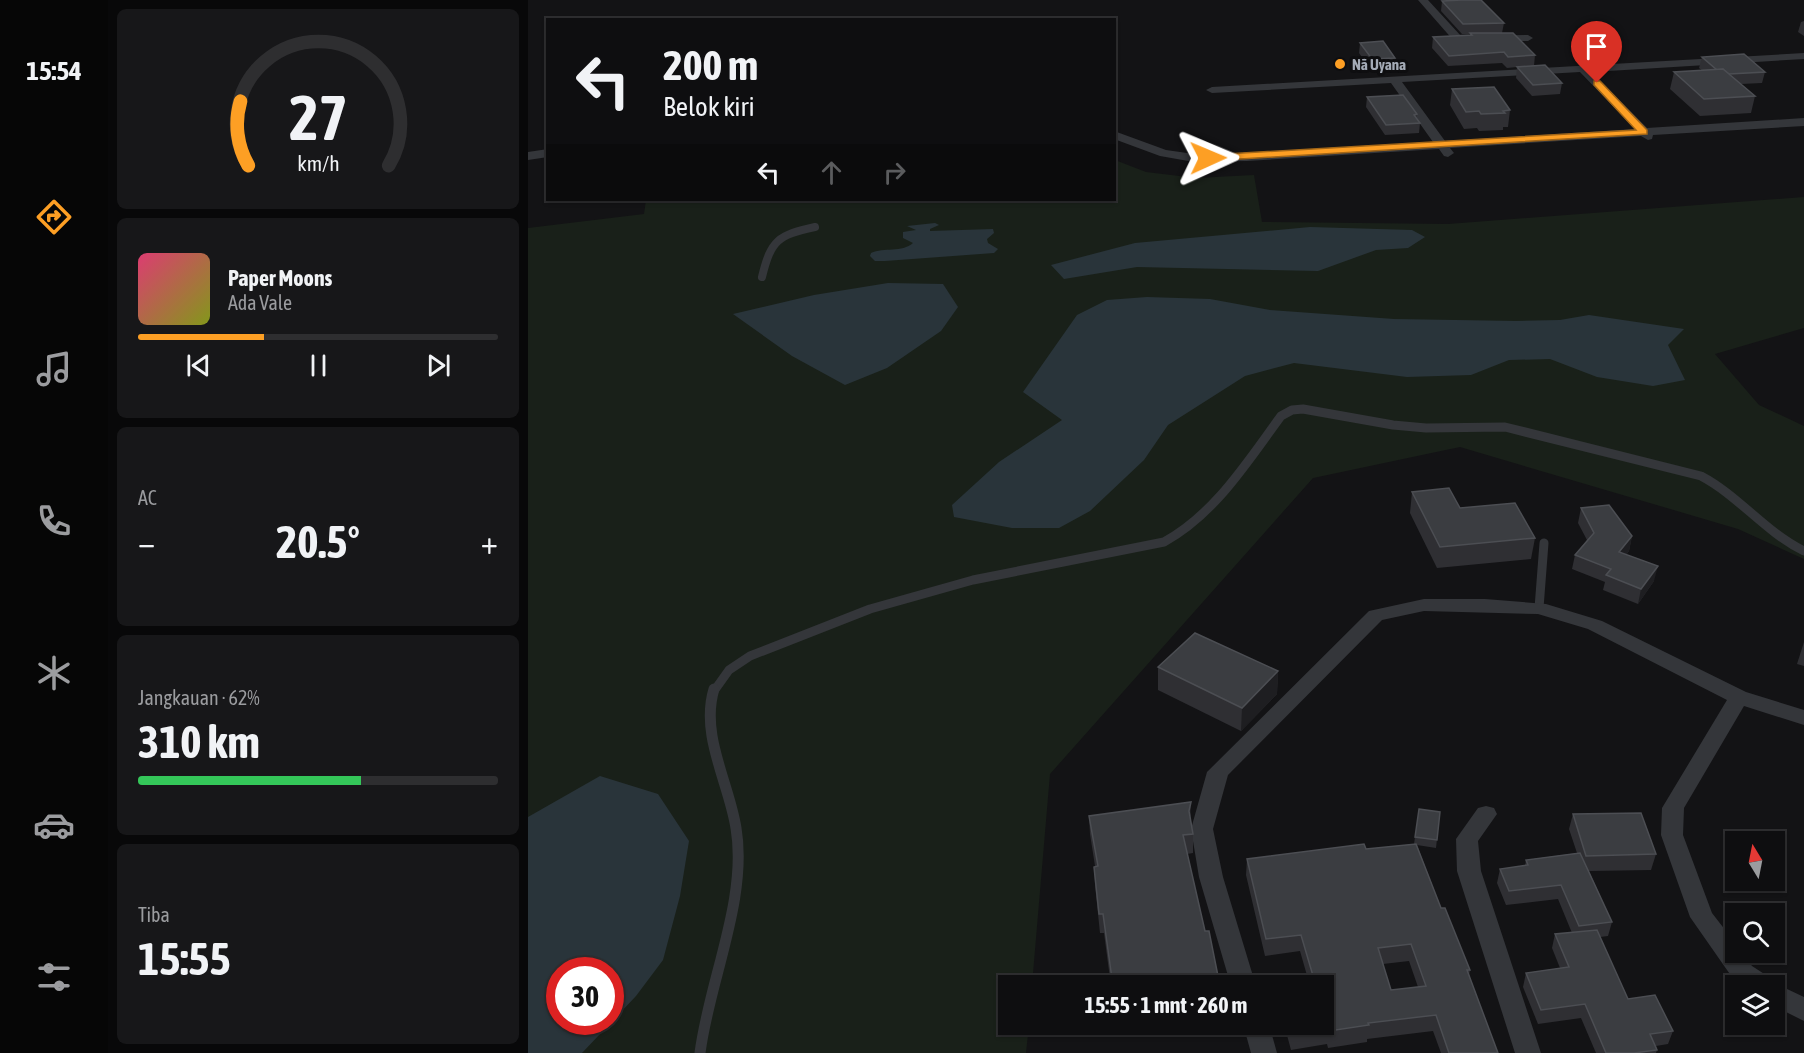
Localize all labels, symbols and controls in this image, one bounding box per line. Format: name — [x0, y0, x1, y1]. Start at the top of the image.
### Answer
pin — [1571, 21, 1622, 83]
icon: arrive — [1580, 30, 1613, 63]
text: 200 m — [663, 41, 758, 89]
icon: left — [564, 42, 642, 120]
text: 15:54 — [26, 55, 82, 86]
place label: Nā Uyana — [1352, 56, 1406, 73]
marker: Nā Uyana — [1333, 57, 1347, 71]
text: 27 — [289, 82, 347, 153]
text: Belok kiri — [663, 91, 755, 122]
position arrow — [1176, 126, 1240, 190]
text: km/h — [297, 151, 339, 176]
icon: left — [752, 156, 785, 189]
icon: ahead — [815, 156, 848, 189]
icon: right — [878, 156, 911, 189]
icon: directions — [33, 196, 75, 238]
text: Paper Moons — [228, 265, 332, 291]
text: Ada Vale — [228, 291, 292, 314]
icon: music — [33, 348, 75, 390]
icon: previous — [182, 349, 215, 382]
icon: pause — [302, 349, 335, 382]
icon: next — [422, 349, 455, 382]
text: AC — [138, 486, 157, 509]
icon: phone — [33, 500, 75, 542]
text: 20.5° — [276, 516, 360, 568]
text: − — [138, 523, 155, 561]
text: + — [481, 523, 498, 561]
icon: climate — [33, 652, 75, 694]
text: Jangkauan · 62% — [138, 686, 260, 709]
text: 310 km — [138, 716, 260, 768]
icon: car — [33, 804, 75, 846]
north arrow — [1725, 831, 1785, 891]
map controls — [1725, 831, 1785, 1035]
text: Tiba — [138, 903, 170, 926]
button: search — [1725, 903, 1785, 963]
text: 15:55 — [138, 933, 231, 985]
icon: filters — [33, 956, 75, 998]
speed limit sign: 30 — [546, 957, 624, 1035]
button: layers — [1725, 975, 1785, 1035]
text: 15:55 · 1 mnt · 260 m — [1085, 992, 1247, 1018]

